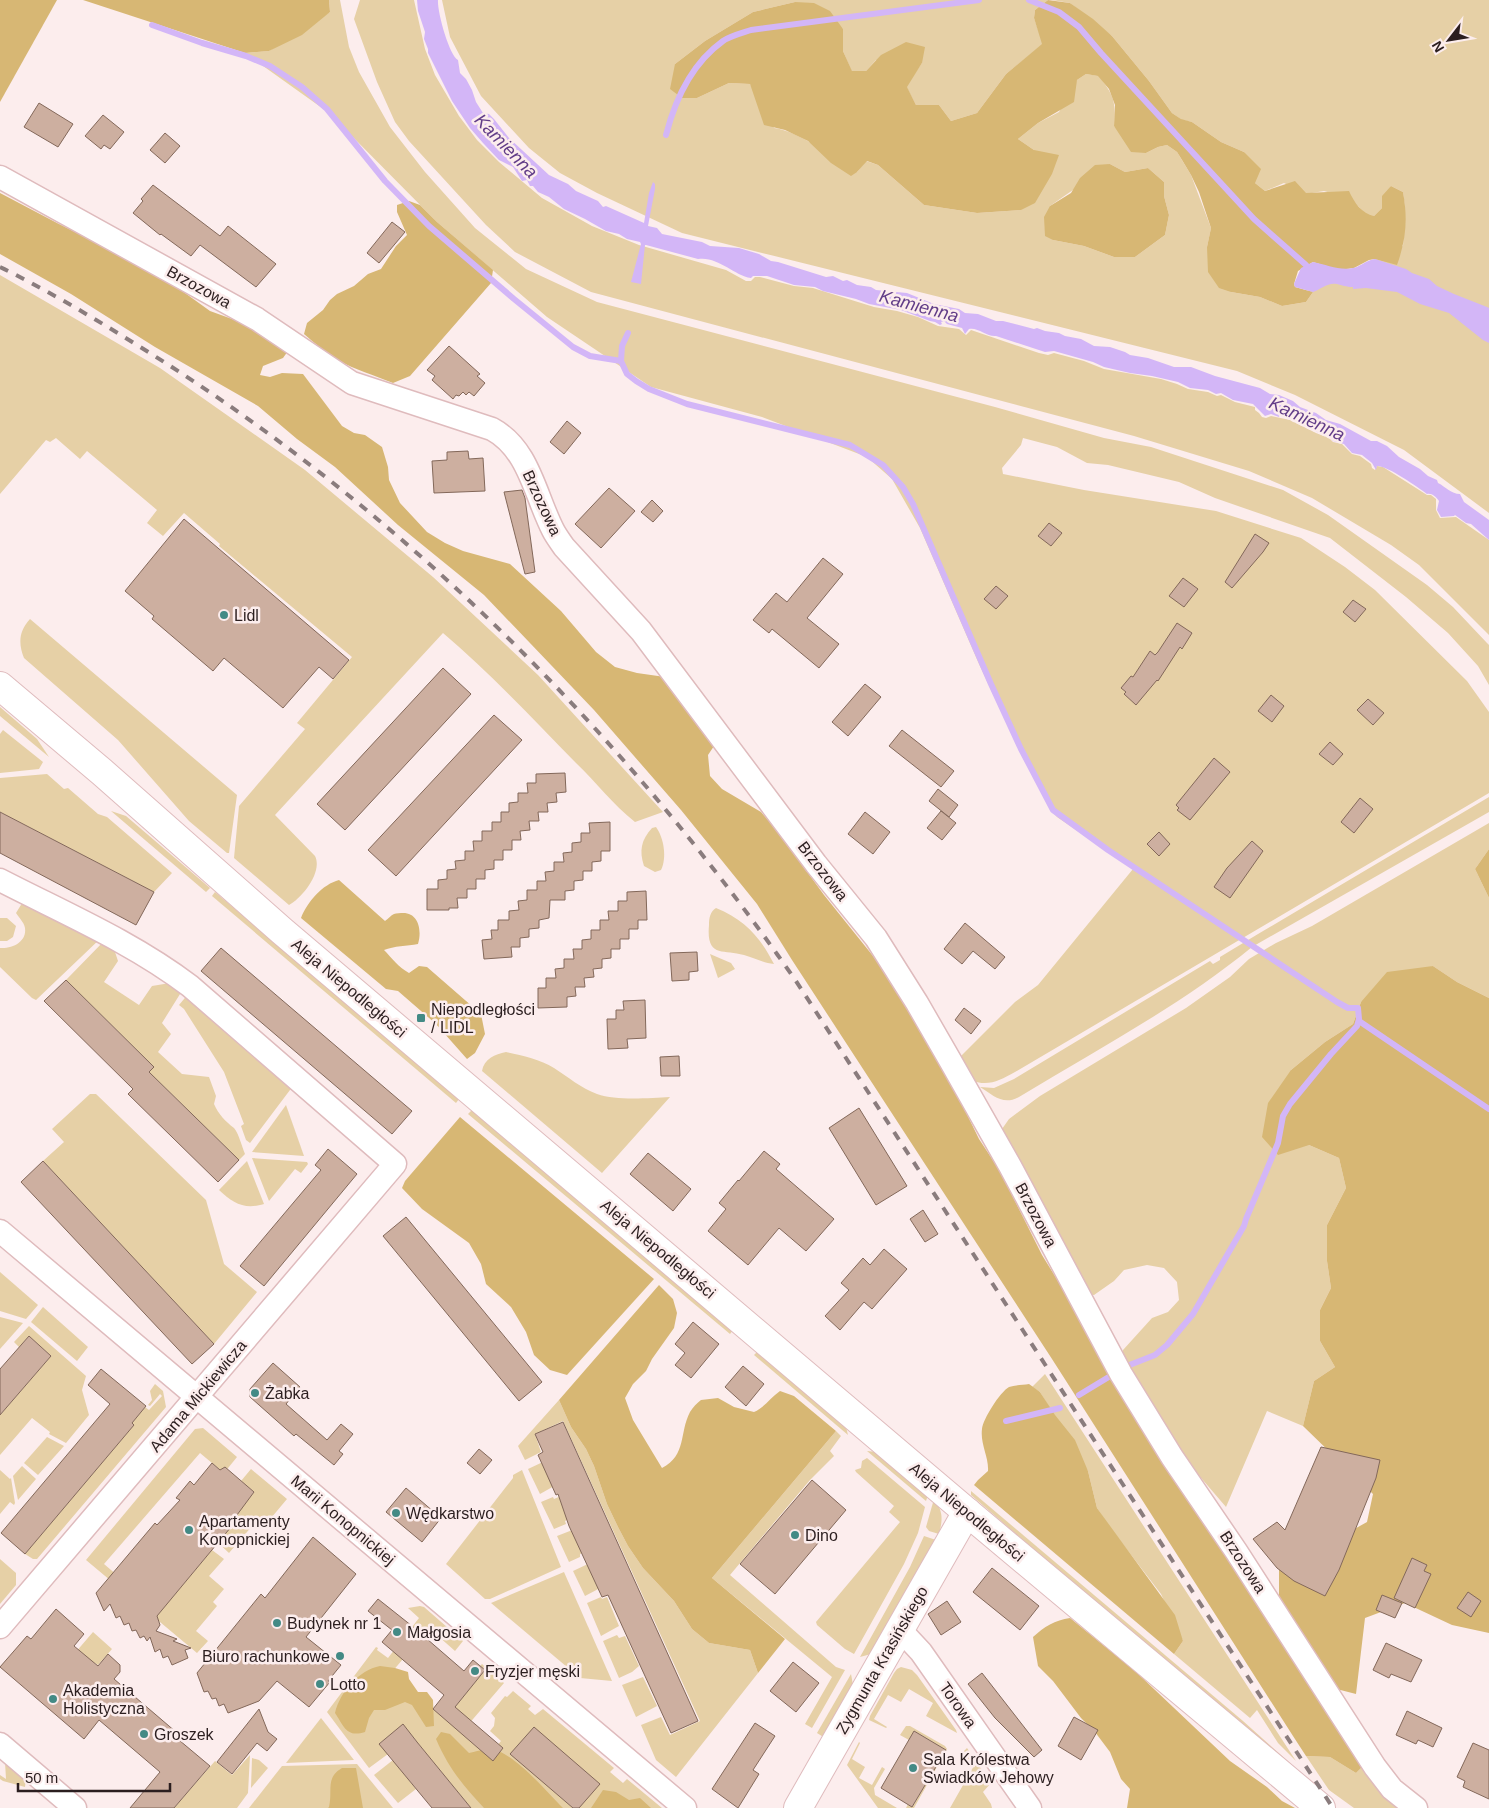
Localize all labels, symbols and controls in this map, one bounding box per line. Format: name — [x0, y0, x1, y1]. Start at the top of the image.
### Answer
north arrow — [1424, 15, 1474, 65]
text: N — [1428, 38, 1447, 55]
water label: Kamienna — [471, 110, 541, 182]
street label: Brzozowa — [164, 263, 234, 312]
water label: Kamienna — [877, 286, 961, 326]
water label: Kamienna — [1266, 393, 1348, 445]
street label: Brzozowa — [519, 468, 565, 539]
place label: Lidl — [234, 607, 259, 624]
marker: Lidl — [218, 609, 230, 621]
street label: Brzozowa — [795, 838, 851, 904]
street label: Aleja Niepodległości — [288, 935, 410, 1041]
place label: Niepodległości / LIDL — [431, 1001, 535, 1036]
marker: Niepodległości / LIDL — [415, 1012, 427, 1024]
street label: Brzozowa — [1012, 1180, 1060, 1250]
street label: Aleja Niepodległości — [597, 1196, 719, 1302]
street label: Adama Mickiewicza — [146, 1337, 250, 1455]
place label: Żabka — [265, 1384, 310, 1402]
marker: Żabka — [249, 1387, 261, 1399]
street label: Aleja Niepodległości — [906, 1459, 1028, 1565]
street label: Marii Konopnickiej — [288, 1472, 398, 1568]
place label: Wędkarstwo — [406, 1505, 494, 1522]
marker: Wędkarstwo — [390, 1507, 402, 1519]
place label: Apartamenty Konopnickiej — [199, 1513, 290, 1548]
marker: Apartamenty Konopnickiej — [183, 1524, 195, 1536]
place label: Dino — [805, 1527, 838, 1544]
street label: Brzozowa — [1217, 1528, 1269, 1596]
marker: Dino — [789, 1529, 801, 1541]
street label: Zygmunta Krasińskiego — [833, 1583, 931, 1737]
place label: Budynek nr 1 — [287, 1615, 381, 1632]
marker: Budynek nr 1 — [271, 1617, 283, 1629]
place label: Małgosia — [407, 1624, 471, 1641]
marker: Małgosia — [391, 1626, 403, 1638]
place label: Biuro rachunkowe — [202, 1648, 330, 1665]
marker: Biuro rachunkowe — [334, 1650, 346, 1662]
place label: Fryzjer męski — [485, 1663, 580, 1680]
marker: Fryzjer męski — [469, 1665, 481, 1677]
place label: Lotto — [330, 1676, 366, 1693]
marker: Lotto — [314, 1678, 326, 1690]
street label: Torowa — [936, 1679, 980, 1731]
place label: Akademia Holistyczna — [63, 1682, 145, 1717]
marker: Akademia Holistyczna — [47, 1693, 59, 1705]
place label: Groszek — [154, 1726, 215, 1743]
marker: Groszek — [138, 1728, 150, 1740]
place label: Sala Królestwa Swiadków Jehowy — [923, 1751, 1054, 1786]
scale bar — [18, 1760, 170, 1792]
marker: Sala Królestwa Swiadków Jehowy — [907, 1762, 919, 1774]
text: 50 m — [25, 1769, 58, 1786]

